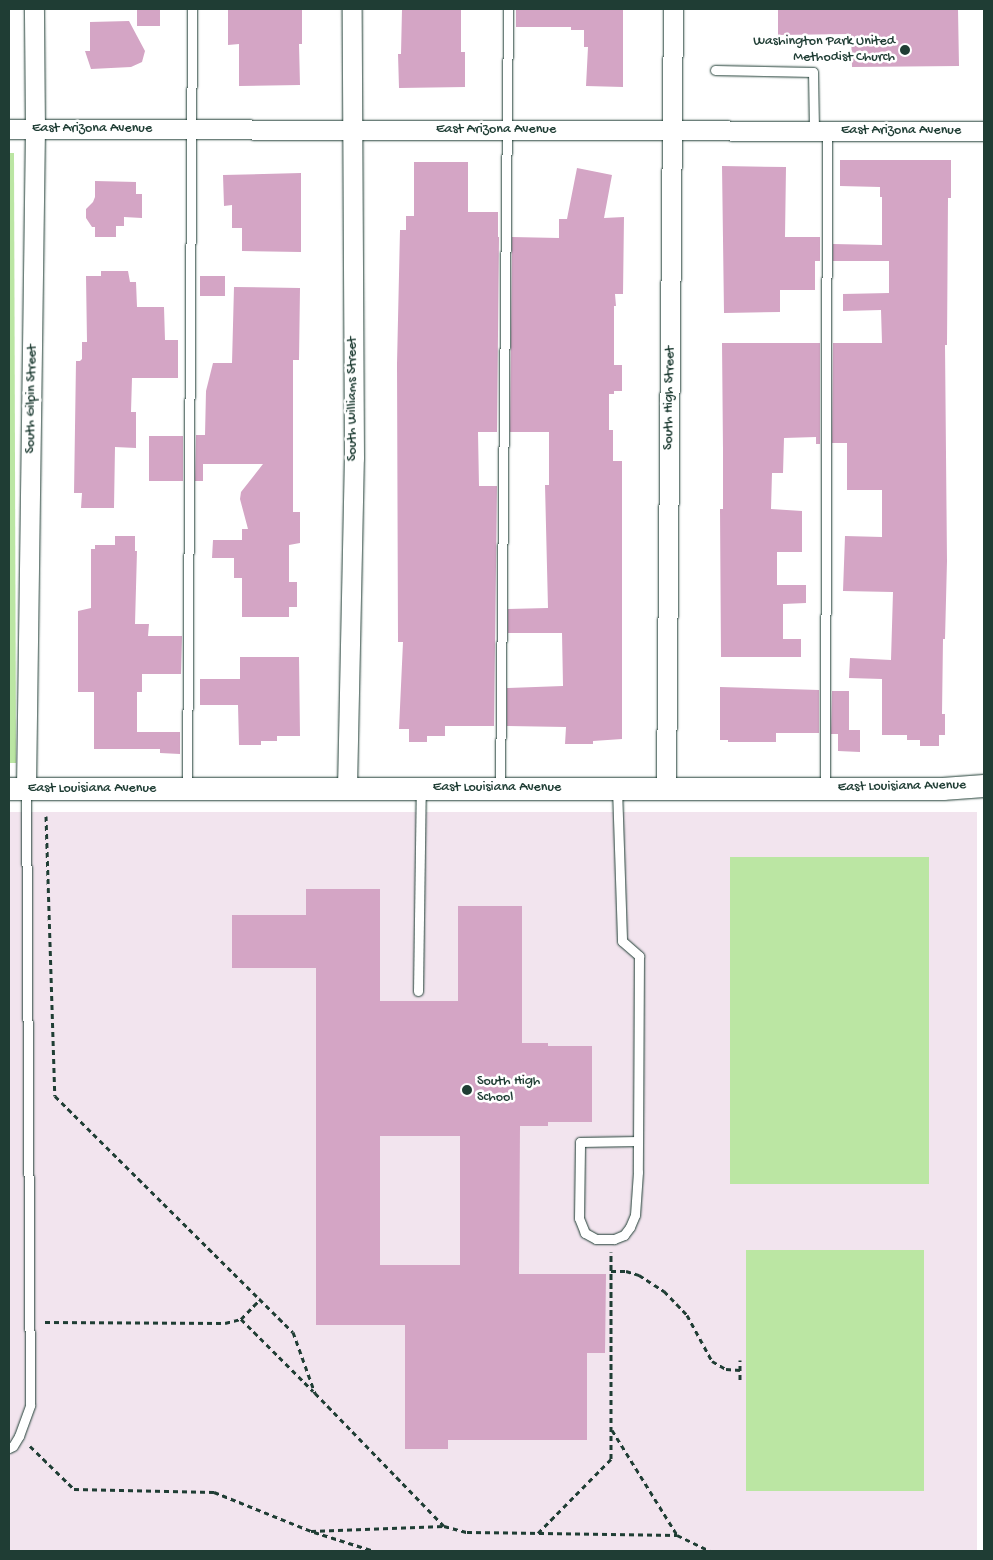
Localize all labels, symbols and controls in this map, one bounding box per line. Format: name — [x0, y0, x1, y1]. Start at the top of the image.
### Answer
place label: Washington Park United Methodist Church — [753, 34, 895, 66]
marker: Washington Park United Methodist Church — [899, 44, 911, 56]
street label: East Arizona Avenue — [32, 121, 152, 137]
street label: East Arizona Avenue — [436, 122, 556, 138]
street label: East Arizona Avenue — [841, 123, 961, 139]
street label: South Williams Street — [345, 337, 361, 461]
street label: South Gilpin Street — [23, 344, 41, 454]
street label: South High Street — [661, 346, 679, 450]
street label: East Louisiana Avenue — [838, 777, 966, 797]
street label: East Louisiana Avenue — [433, 780, 561, 796]
street label: East Louisiana Avenue — [28, 781, 156, 797]
place label: South High School — [477, 1074, 540, 1106]
marker: South High School — [461, 1084, 473, 1096]

